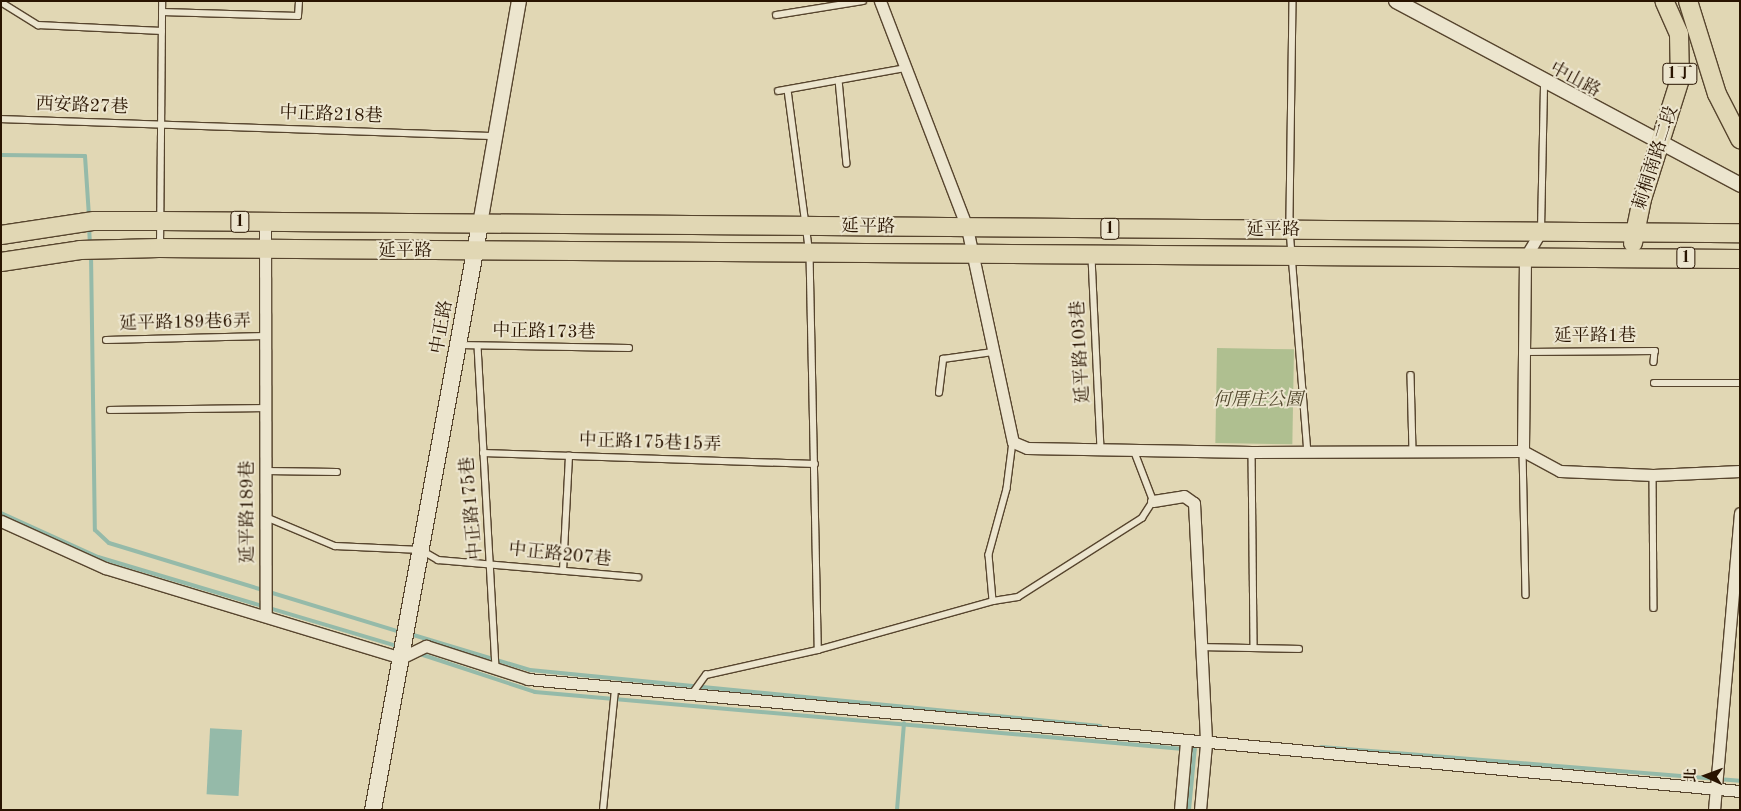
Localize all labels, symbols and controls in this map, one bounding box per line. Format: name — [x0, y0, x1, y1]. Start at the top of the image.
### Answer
street label: 中山路 — [1546, 58, 1604, 102]
road number: 1丁 — [1661, 61, 1699, 88]
street label: 西安路27巷 — [35, 94, 129, 118]
street label: 中正路218巷 — [279, 102, 383, 128]
street label: 莿桐南路二段 — [1629, 103, 1683, 213]
road number: 1 — [230, 208, 250, 236]
road number: 1 — [1100, 215, 1120, 242]
street label: 延平路 — [841, 216, 895, 238]
street label: 延平路 — [1246, 219, 1300, 241]
street label: 延平路 — [378, 240, 432, 262]
road number: 1 — [1676, 244, 1696, 272]
street label: 中正路 — [427, 299, 457, 355]
street label: 延平路103巷 — [1068, 300, 1094, 404]
street label: 延平路189巷6弄 — [119, 311, 251, 335]
street label: 中正路173巷 — [492, 320, 596, 344]
street label: 延平路1巷 — [1554, 325, 1636, 347]
park label: 何厝庄公園 — [1213, 389, 1303, 411]
street label: 中正路175巷15弄 — [579, 430, 721, 456]
street label: 中正路175巷 — [457, 456, 487, 560]
street label: 延平路189巷 — [237, 460, 259, 564]
street label: 中正路207巷 — [507, 539, 613, 571]
north arrow — [1681, 751, 1731, 801]
text: 北 — [1684, 768, 1698, 783]

